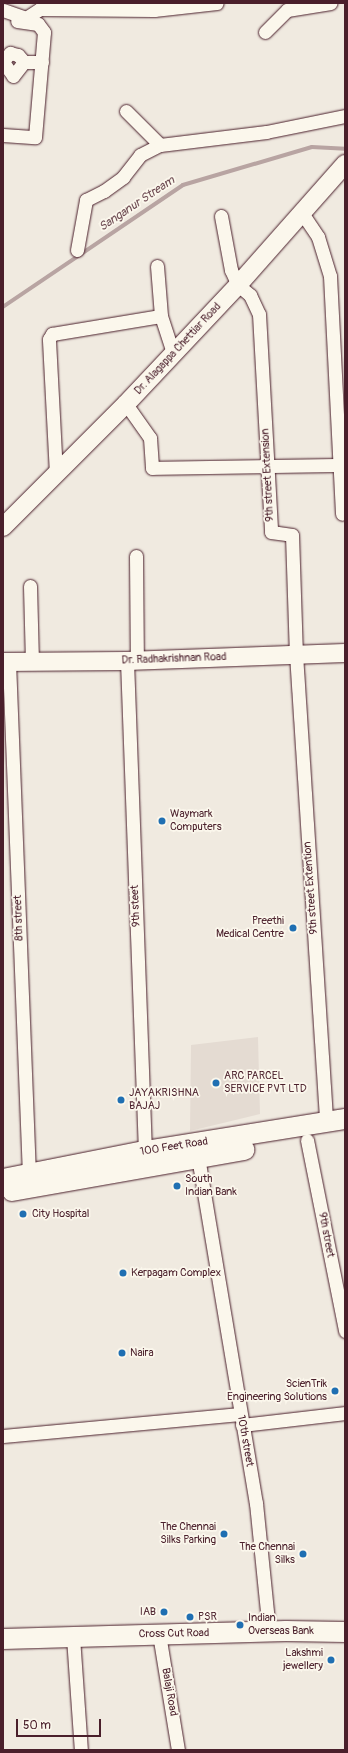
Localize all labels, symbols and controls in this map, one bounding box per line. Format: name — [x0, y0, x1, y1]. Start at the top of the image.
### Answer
water label: Sanganur Stream — [96, 173, 178, 235]
street label: Dr. Alagappa Chettiar Road — [132, 300, 224, 398]
street label: 9th street Extension — [259, 428, 277, 522]
street label: Dr. Radhakrishnan Road — [121, 651, 227, 667]
place label: Waymark Computers — [170, 808, 222, 834]
marker: Waymark Computers — [157, 816, 167, 826]
street label: 9th street Extention — [301, 841, 321, 935]
street label: 9th steet — [129, 885, 143, 927]
street label: 8th street — [12, 895, 26, 941]
place label: Preethi Medical Centre — [216, 915, 284, 941]
marker: Preethi Medical Centre — [287, 922, 299, 934]
place label: ARC PARCEL SERVICE PVT LTD — [224, 1070, 307, 1096]
marker: ARC PARCEL SERVICE PVT LTD — [211, 1078, 221, 1088]
place label: JAYAKRISHNA BAJAJ — [129, 1087, 199, 1113]
marker: JAYAKRISHNA BAJAJ — [116, 1095, 126, 1105]
street label: 100 Feet Road — [139, 1135, 209, 1159]
place label: South Indian Bank — [185, 1173, 237, 1199]
marker: South Indian Bank — [172, 1181, 182, 1191]
place label: City Hospital — [32, 1207, 89, 1221]
marker: City Hospital — [17, 1208, 29, 1220]
street label: 9th street — [315, 1211, 337, 1259]
place label: Kerpagam Complex — [131, 1266, 221, 1280]
marker: Kerpagam Complex — [118, 1268, 128, 1278]
place label: Naira — [130, 1346, 154, 1360]
marker: Naira — [117, 1348, 127, 1358]
place label: ScienTrik Engineering Solutions — [227, 1378, 327, 1404]
marker: ScienTrik Engineering Solutions — [330, 1386, 340, 1396]
street label: 10th street — [234, 1414, 256, 1468]
place label: The Chennai Silks Parking — [160, 1521, 216, 1547]
marker: The Chennai Silks Parking — [219, 1529, 229, 1539]
place label: The Chennai Silks — [239, 1541, 295, 1567]
marker: The Chennai Silks — [298, 1549, 308, 1559]
place label: IAB — [140, 1605, 156, 1619]
marker: IAB — [159, 1607, 169, 1617]
place label: PSR — [198, 1610, 217, 1624]
marker: PSR — [185, 1612, 195, 1622]
place label: Indian Overseas Bank — [248, 1612, 314, 1638]
marker: Indian Overseas Bank — [235, 1620, 245, 1630]
street label: Cross Cut Road — [139, 1627, 209, 1641]
place label: Lakshmi jewellery — [283, 1647, 323, 1673]
marker: Lakshmi jewellery — [326, 1655, 336, 1665]
street label: Balaji Road — [158, 1667, 180, 1717]
scale bar — [18, 1711, 103, 1737]
text: 50 m — [23, 1718, 51, 1733]

